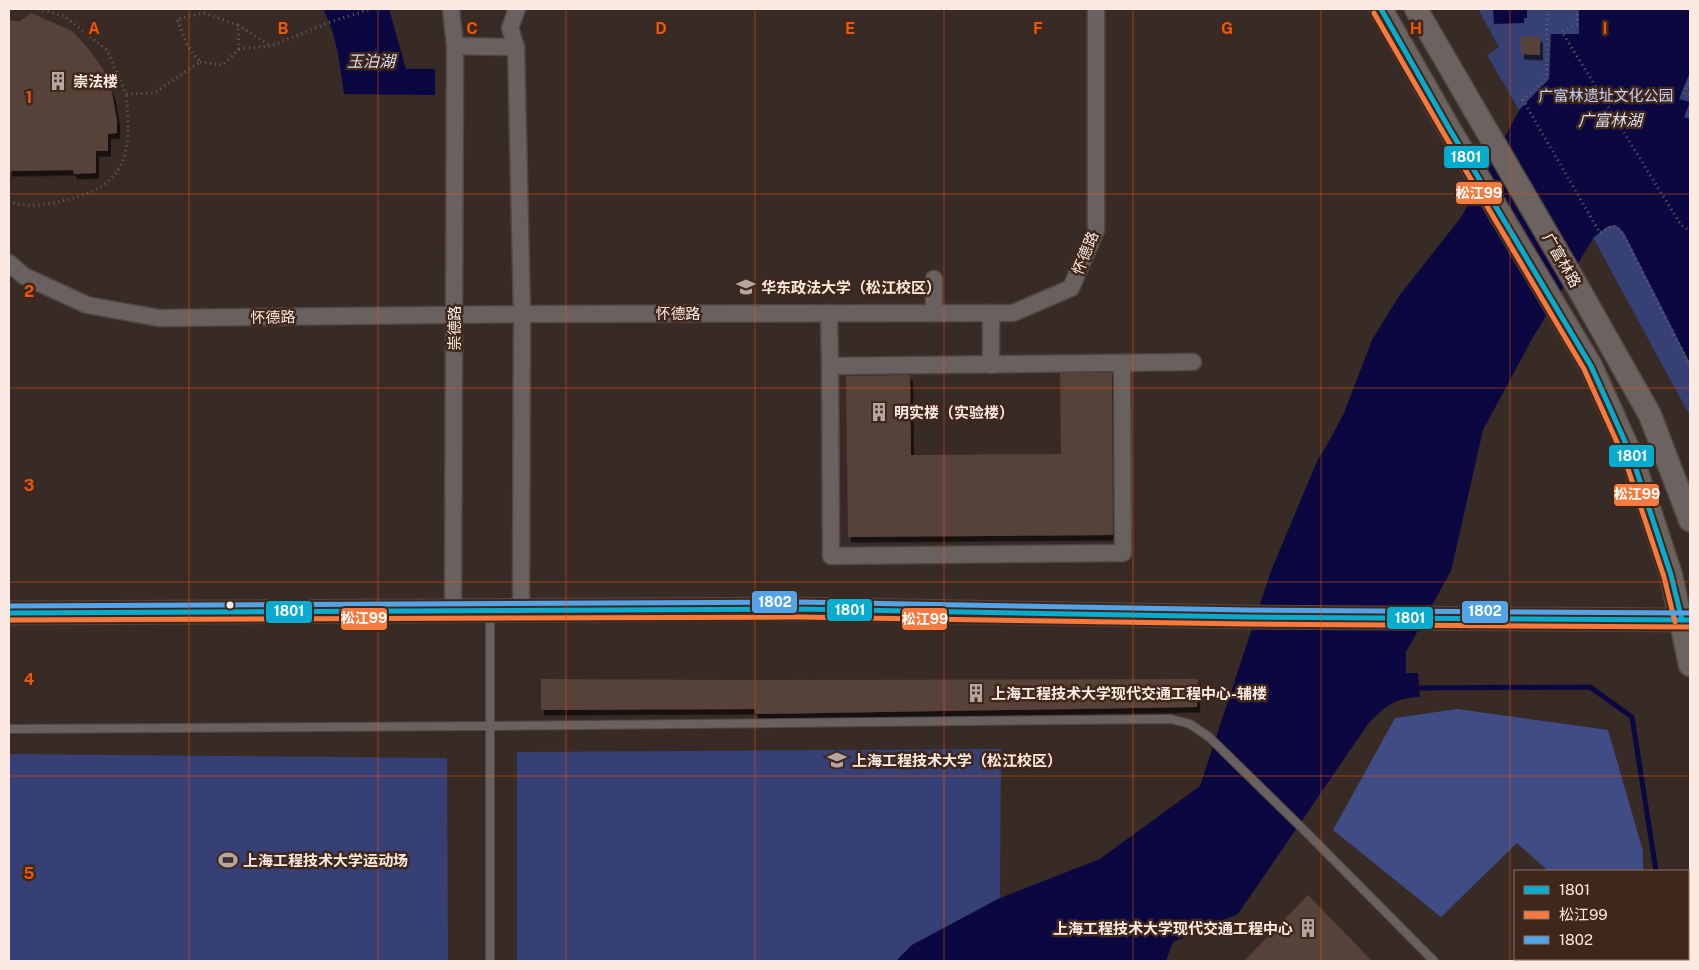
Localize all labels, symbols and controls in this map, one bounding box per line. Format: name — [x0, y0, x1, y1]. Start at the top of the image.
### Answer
text: A — [88, 19, 100, 38]
text: B — [278, 19, 289, 38]
text: C — [466, 19, 478, 38]
text: D — [655, 19, 667, 38]
text: E — [845, 19, 855, 38]
text: F — [1033, 19, 1043, 38]
text: G — [1221, 19, 1233, 38]
text: H — [1410, 19, 1422, 38]
text: I — [1603, 19, 1607, 38]
water label: 玉泊湖 — [347, 52, 398, 71]
building icon: 崇法楼 — [47, 70, 69, 92]
place label: 崇法楼 — [73, 73, 118, 90]
park label: 广富林遗址文化公园 — [1538, 87, 1674, 104]
text: 1 — [26, 88, 32, 107]
water label: 广富林湖 — [1578, 111, 1645, 130]
line badge: 1801 — [1443, 145, 1490, 169]
text: 1801 — [1451, 149, 1481, 165]
line badge: 松江99 — [1455, 181, 1503, 205]
text: 松江99 — [1456, 185, 1502, 201]
street label: 怀德路 — [1069, 229, 1101, 277]
street label: 广富林路 — [1540, 230, 1584, 290]
school or university icon: 华东政法大学（松江校区） — [735, 276, 757, 298]
place label: 华东政法大学（松江校区） — [761, 279, 941, 296]
text: 2 — [24, 282, 34, 301]
street label: 崇德路 — [446, 305, 463, 351]
street label: 怀德路 — [655, 305, 701, 322]
street label: 怀德路 — [250, 308, 296, 326]
building icon: 明实楼（实验楼） — [868, 401, 890, 423]
place label: 明实楼（实验楼） — [894, 404, 1014, 421]
line badge: 1801 — [1608, 444, 1655, 468]
text: 1801 — [1617, 448, 1647, 464]
text: 3 — [24, 476, 34, 495]
line badge: 松江99 — [1613, 483, 1660, 507]
text: 松江99 — [1614, 486, 1660, 502]
line badge: 1802 — [751, 590, 798, 614]
text: 1802 — [758, 594, 792, 610]
line badge: 1801 — [826, 598, 873, 622]
unlabelled marker — [225, 600, 235, 610]
line badge: 1801 — [265, 600, 313, 624]
line badge: 1802 — [1461, 600, 1509, 624]
text: 1801 — [835, 602, 865, 618]
text: 1801 — [274, 603, 304, 619]
text: 1802 — [1468, 603, 1502, 619]
line badge: 1801 — [1386, 606, 1434, 630]
line badge: 松江99 — [340, 607, 388, 631]
line badge: 松江99 — [901, 607, 948, 631]
text: 松江99 — [341, 610, 387, 626]
text: 1801 — [1395, 610, 1425, 626]
text: 松江99 — [902, 611, 948, 627]
text: 4 — [24, 670, 35, 689]
building icon: 上海工程技术大学现代交通工程中心-辅楼 — [965, 682, 987, 704]
place label: 上海工程技术大学现代交通工程中心-辅楼 — [991, 685, 1267, 702]
school or university icon: 上海工程技术大学（松江校区） — [826, 749, 848, 771]
place label: 上海工程技术大学（松江校区） — [852, 752, 1062, 769]
sports icon: 上海工程技术大学运动场 — [217, 849, 239, 871]
place label: 上海工程技术大学运动场 — [243, 852, 408, 869]
text: 5 — [24, 864, 35, 883]
legend — [1514, 870, 1689, 960]
text: 1801 — [1559, 881, 1590, 898]
text: 松江99 — [1559, 906, 1608, 923]
building icon: 上海工程技术大学现代交通工程中心 — [1297, 917, 1319, 939]
place label: 上海工程技术大学现代交通工程中心 — [1053, 920, 1293, 937]
text: 1802 — [1559, 931, 1593, 948]

